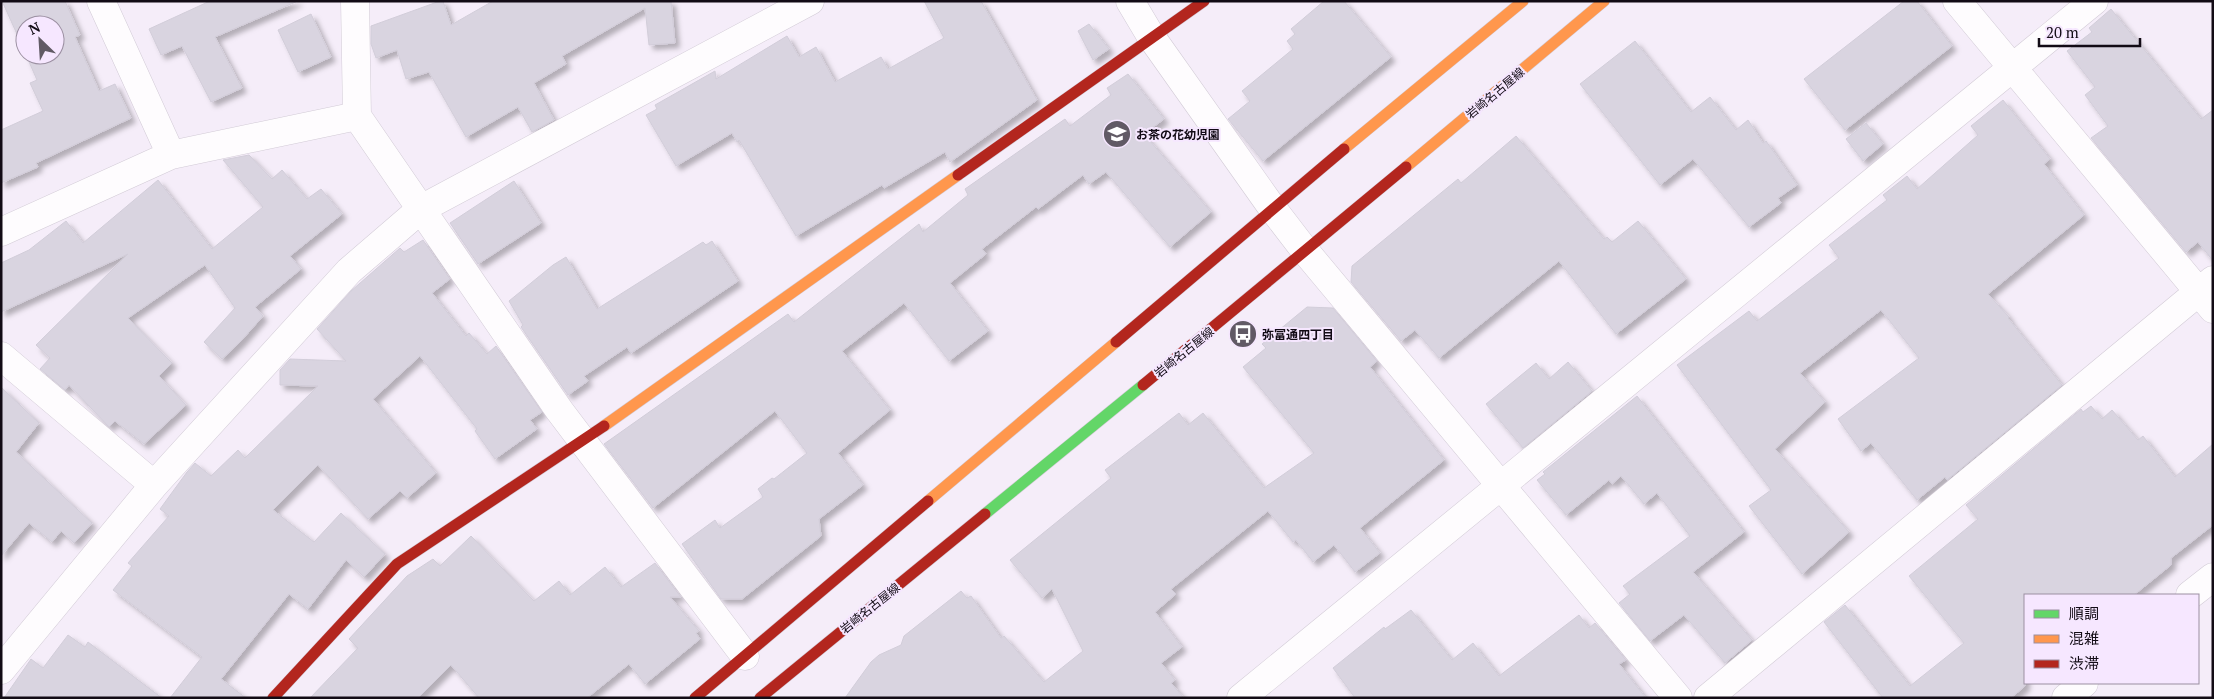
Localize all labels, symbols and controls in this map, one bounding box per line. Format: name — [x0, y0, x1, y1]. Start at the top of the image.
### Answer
north arrow — [15, 15, 65, 65]
scale bar — [2039, 15, 2140, 47]
text: N — [25, 17, 43, 39]
text: 20 m — [2046, 22, 2079, 42]
street label: 岩崎名古屋線 — [1463, 64, 1527, 122]
school or university icon: お茶の花幼児園 — [1102, 119, 1132, 149]
place label: お茶の花幼児園 — [1136, 127, 1220, 142]
bus stop icon: 弥富通四丁目 — [1228, 319, 1258, 349]
street label: 岩崎名古屋線 — [1151, 324, 1217, 380]
place label: 弥富通四丁目 — [1262, 327, 1334, 342]
street label: 岩崎名古屋線 — [837, 580, 903, 636]
legend — [2024, 594, 2199, 684]
text: 順調 — [2069, 603, 2099, 623]
text: 混雑 — [2069, 628, 2099, 648]
text: 渋滞 — [2069, 653, 2099, 673]

